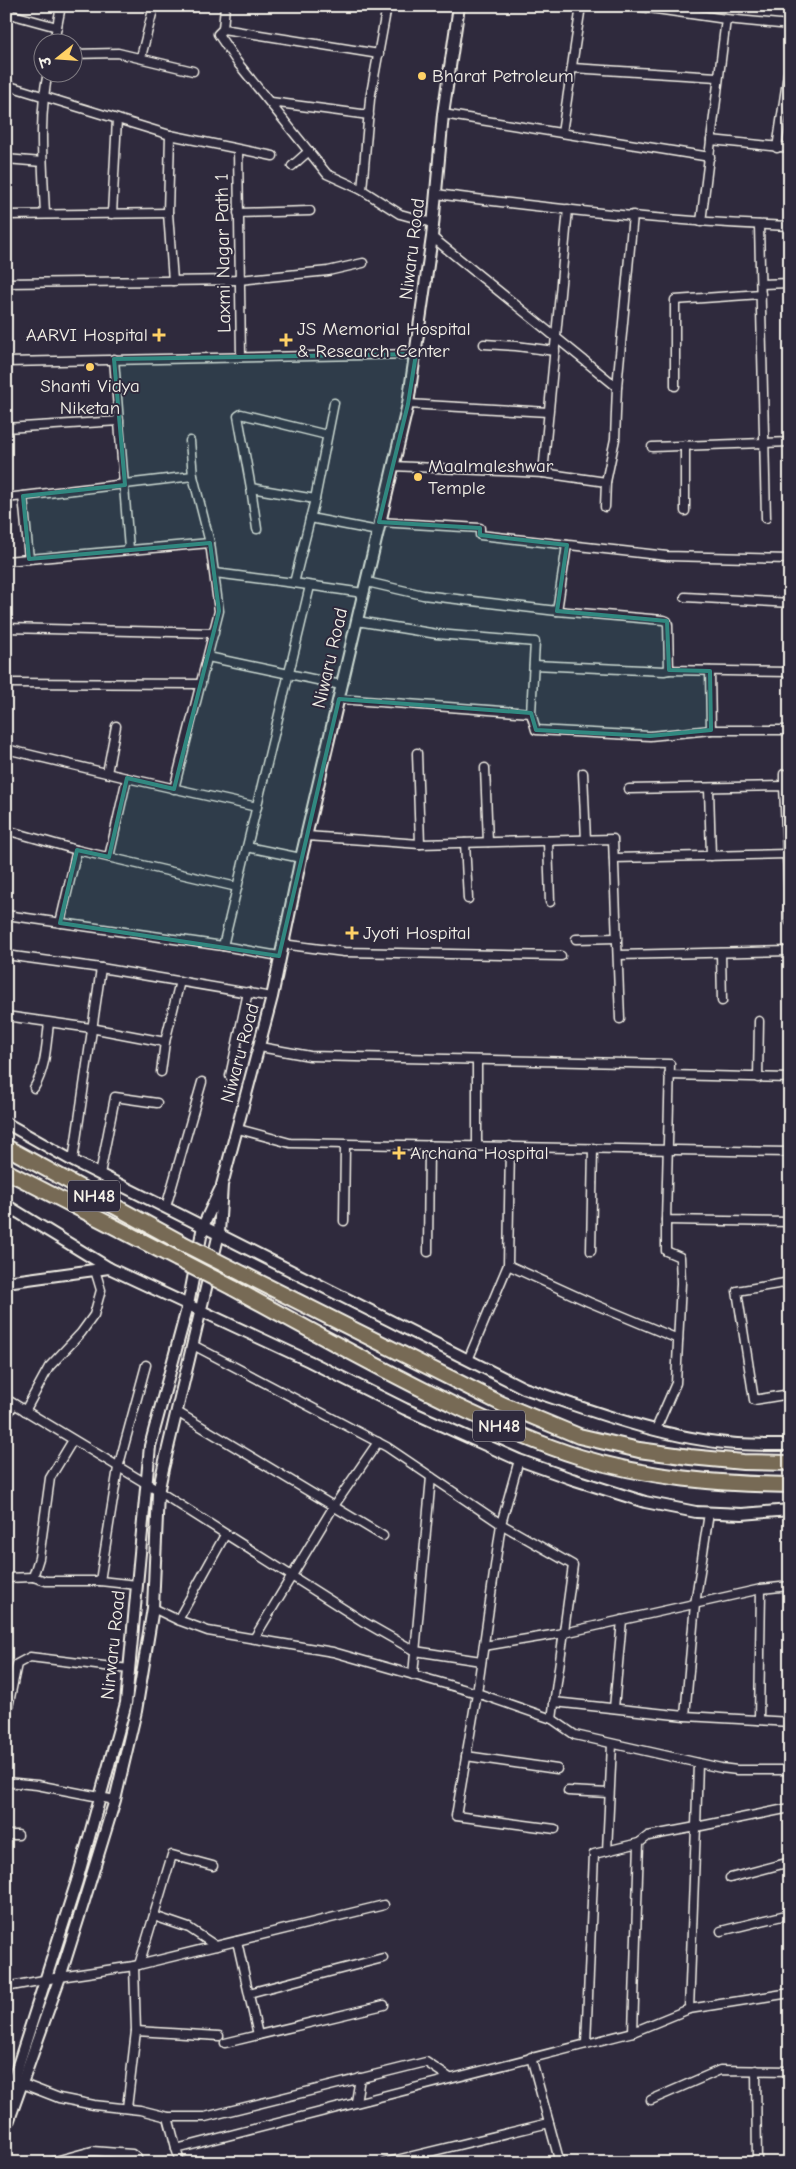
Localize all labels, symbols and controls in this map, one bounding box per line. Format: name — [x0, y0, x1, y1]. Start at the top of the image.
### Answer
north arrow — [32, 32, 82, 82]
text: उ — [36, 53, 56, 71]
place label: Bharat Petroleum — [432, 65, 574, 87]
marker: Bharat Petroleum — [416, 70, 428, 82]
street label: Laxmi Nagar Path 1 — [211, 173, 235, 333]
street label: Niwaru Road — [395, 197, 429, 301]
place label: JS Memorial Hospital & Research Center — [297, 318, 471, 362]
place label: AARVI Hospital — [26, 324, 148, 346]
marker: AARVI Hospital — [152, 328, 166, 342]
marker: JS Memorial Hospital & Research Center — [279, 333, 293, 347]
marker: Shanti Vidya Niketan — [84, 361, 96, 373]
place label: Shanti Vidya Niketan — [40, 375, 140, 419]
place label: Maalmaleshwar Temple — [428, 455, 554, 499]
marker: Maalmaleshwar Temple — [412, 471, 424, 483]
street label: Niwaru Road — [308, 606, 352, 710]
place label: Jyoti Hospital — [363, 922, 471, 944]
marker: Jyoti Hospital — [345, 926, 359, 940]
street label: Niwaru Road — [216, 1001, 264, 1105]
place label: Archana Hospital — [410, 1142, 549, 1164]
marker: Archana Hospital — [392, 1146, 406, 1160]
road number: NH48 — [68, 1180, 120, 1212]
road number: NH48 — [473, 1410, 525, 1442]
street label: Nirwaru Road — [96, 1589, 130, 1701]

